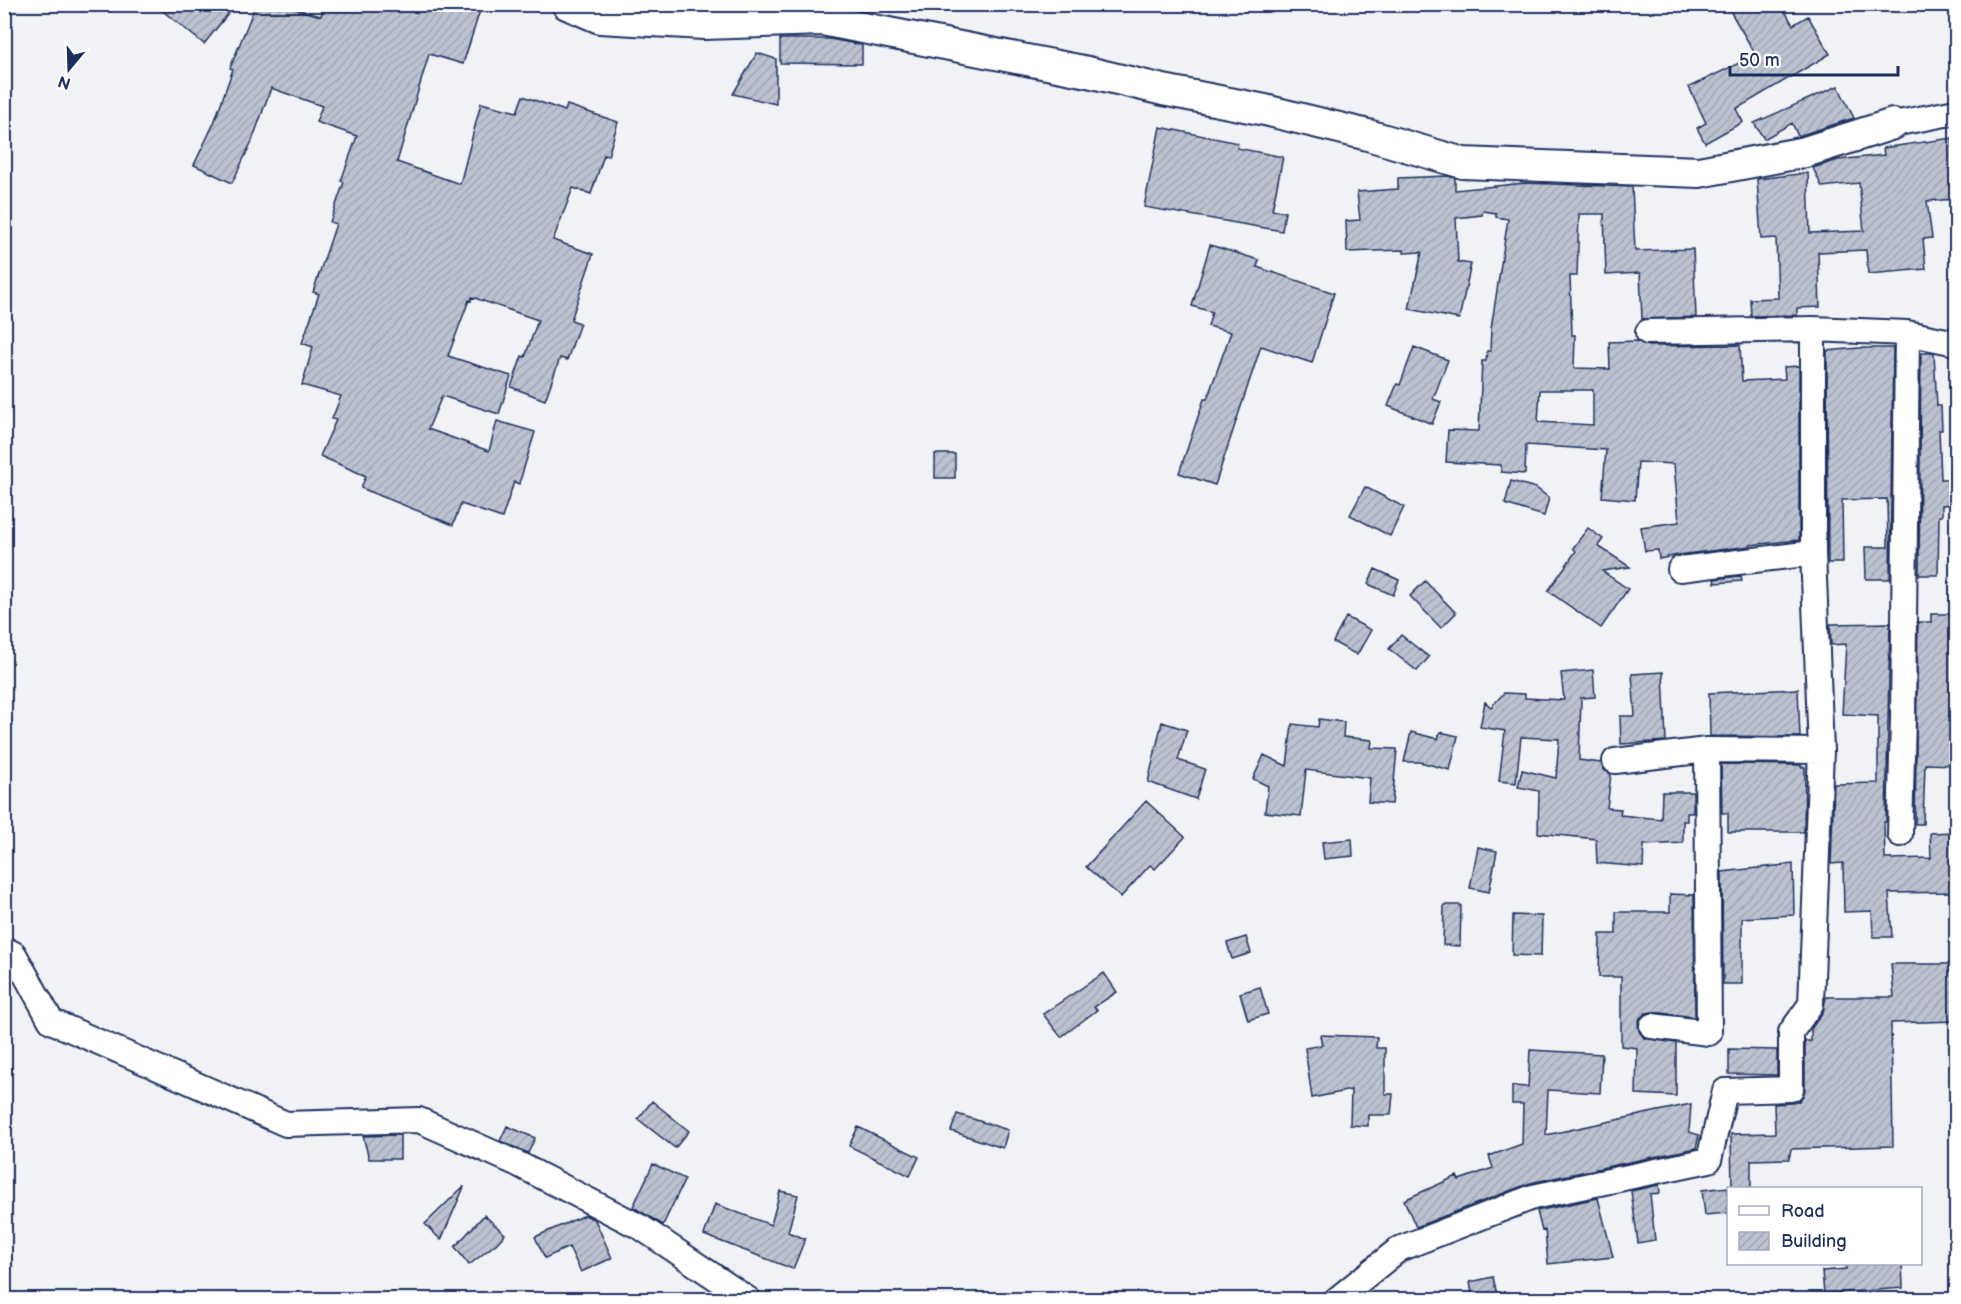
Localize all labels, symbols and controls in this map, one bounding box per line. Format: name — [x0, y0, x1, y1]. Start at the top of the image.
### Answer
north arrow — [39, 39, 99, 99]
scale bar — [1730, 39, 1898, 77]
text: 50 m — [1739, 50, 1780, 71]
text: N — [56, 71, 73, 93]
legend — [1727, 1187, 1922, 1265]
text: Road — [1781, 1201, 1825, 1222]
text: Building — [1781, 1231, 1847, 1252]

